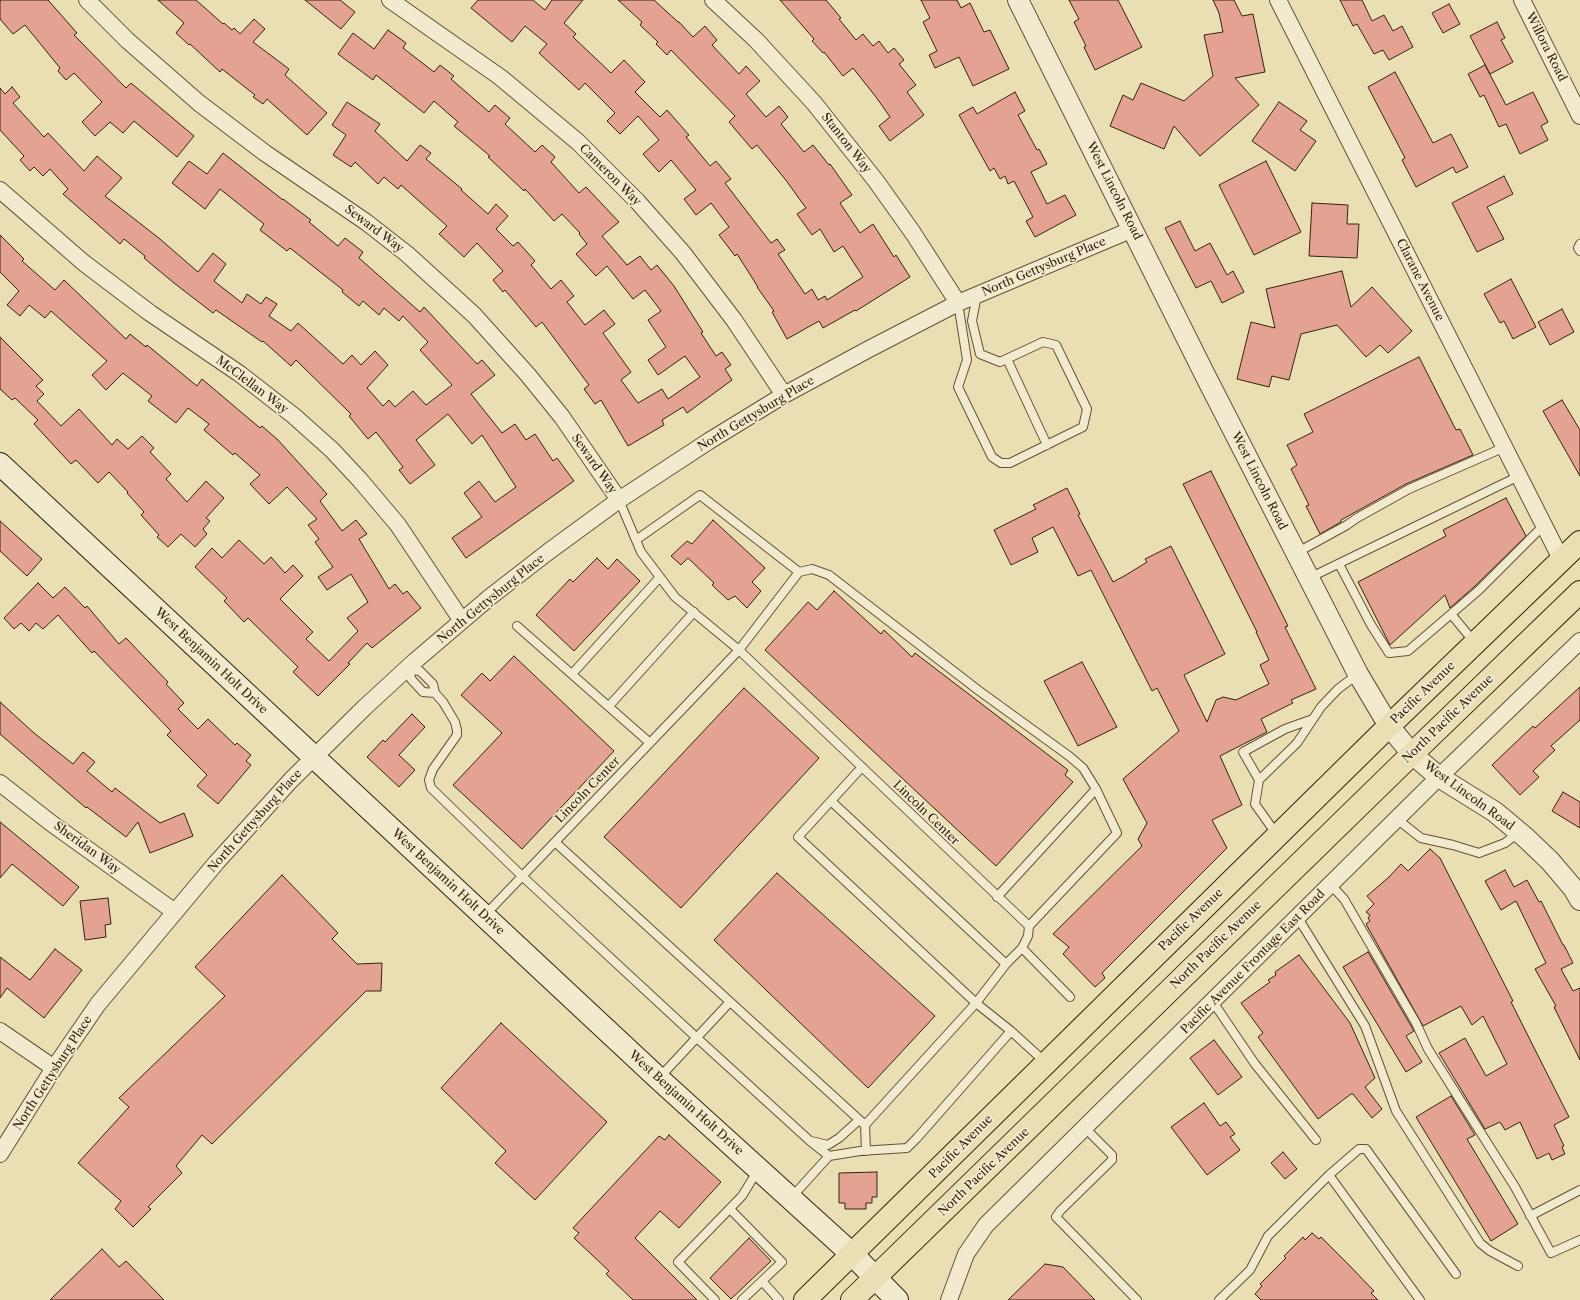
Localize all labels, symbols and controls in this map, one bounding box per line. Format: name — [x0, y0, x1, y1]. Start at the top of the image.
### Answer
street label: Willora Road — [1522, 10, 1570, 84]
street label: Stanton Way — [818, 110, 874, 176]
street label: West Lincoln Road — [1083, 140, 1145, 242]
street label: Cameron Way — [576, 141, 644, 209]
street label: Seward Way — [342, 202, 406, 256]
street label: North Gettysburg Place — [980, 234, 1108, 300]
street label: Clarane Avenue — [1393, 236, 1447, 324]
street label: McClellan Way — [213, 353, 291, 417]
street label: North Gettysburg Place — [695, 373, 817, 455]
street label: West Lincoln Road — [1228, 430, 1290, 532]
street label: Seward Way — [568, 431, 620, 497]
street label: North Gettysburg Place — [435, 551, 547, 647]
street label: West Benjamin Holt Drive — [152, 605, 270, 717]
street label: Pacific Avenue — [1388, 659, 1458, 727]
street label: North Pacific Avenue — [1400, 672, 1496, 766]
street label: Lincoln Center — [553, 754, 623, 826]
street label: West Lincoln Road — [1421, 758, 1517, 834]
street label: North Gettysburg Place — [205, 767, 305, 875]
street label: Lincoln Center — [890, 778, 962, 848]
street label: Sheridan Way — [51, 819, 123, 877]
street label: West Benjamin Holt Drive — [389, 826, 507, 938]
street label: Pacific Avenue — [1156, 886, 1226, 954]
street label: Pacific Avenue Frontage East Road — [1178, 887, 1328, 1037]
street label: North Pacific Avenue — [1168, 898, 1264, 992]
street label: North Gettysburg Place — [11, 1013, 95, 1133]
street label: West Benjamin Holt Drive — [626, 1048, 746, 1158]
street label: Pacific Avenue — [926, 1112, 996, 1182]
street label: North Pacific Avenue — [936, 1125, 1032, 1219]

